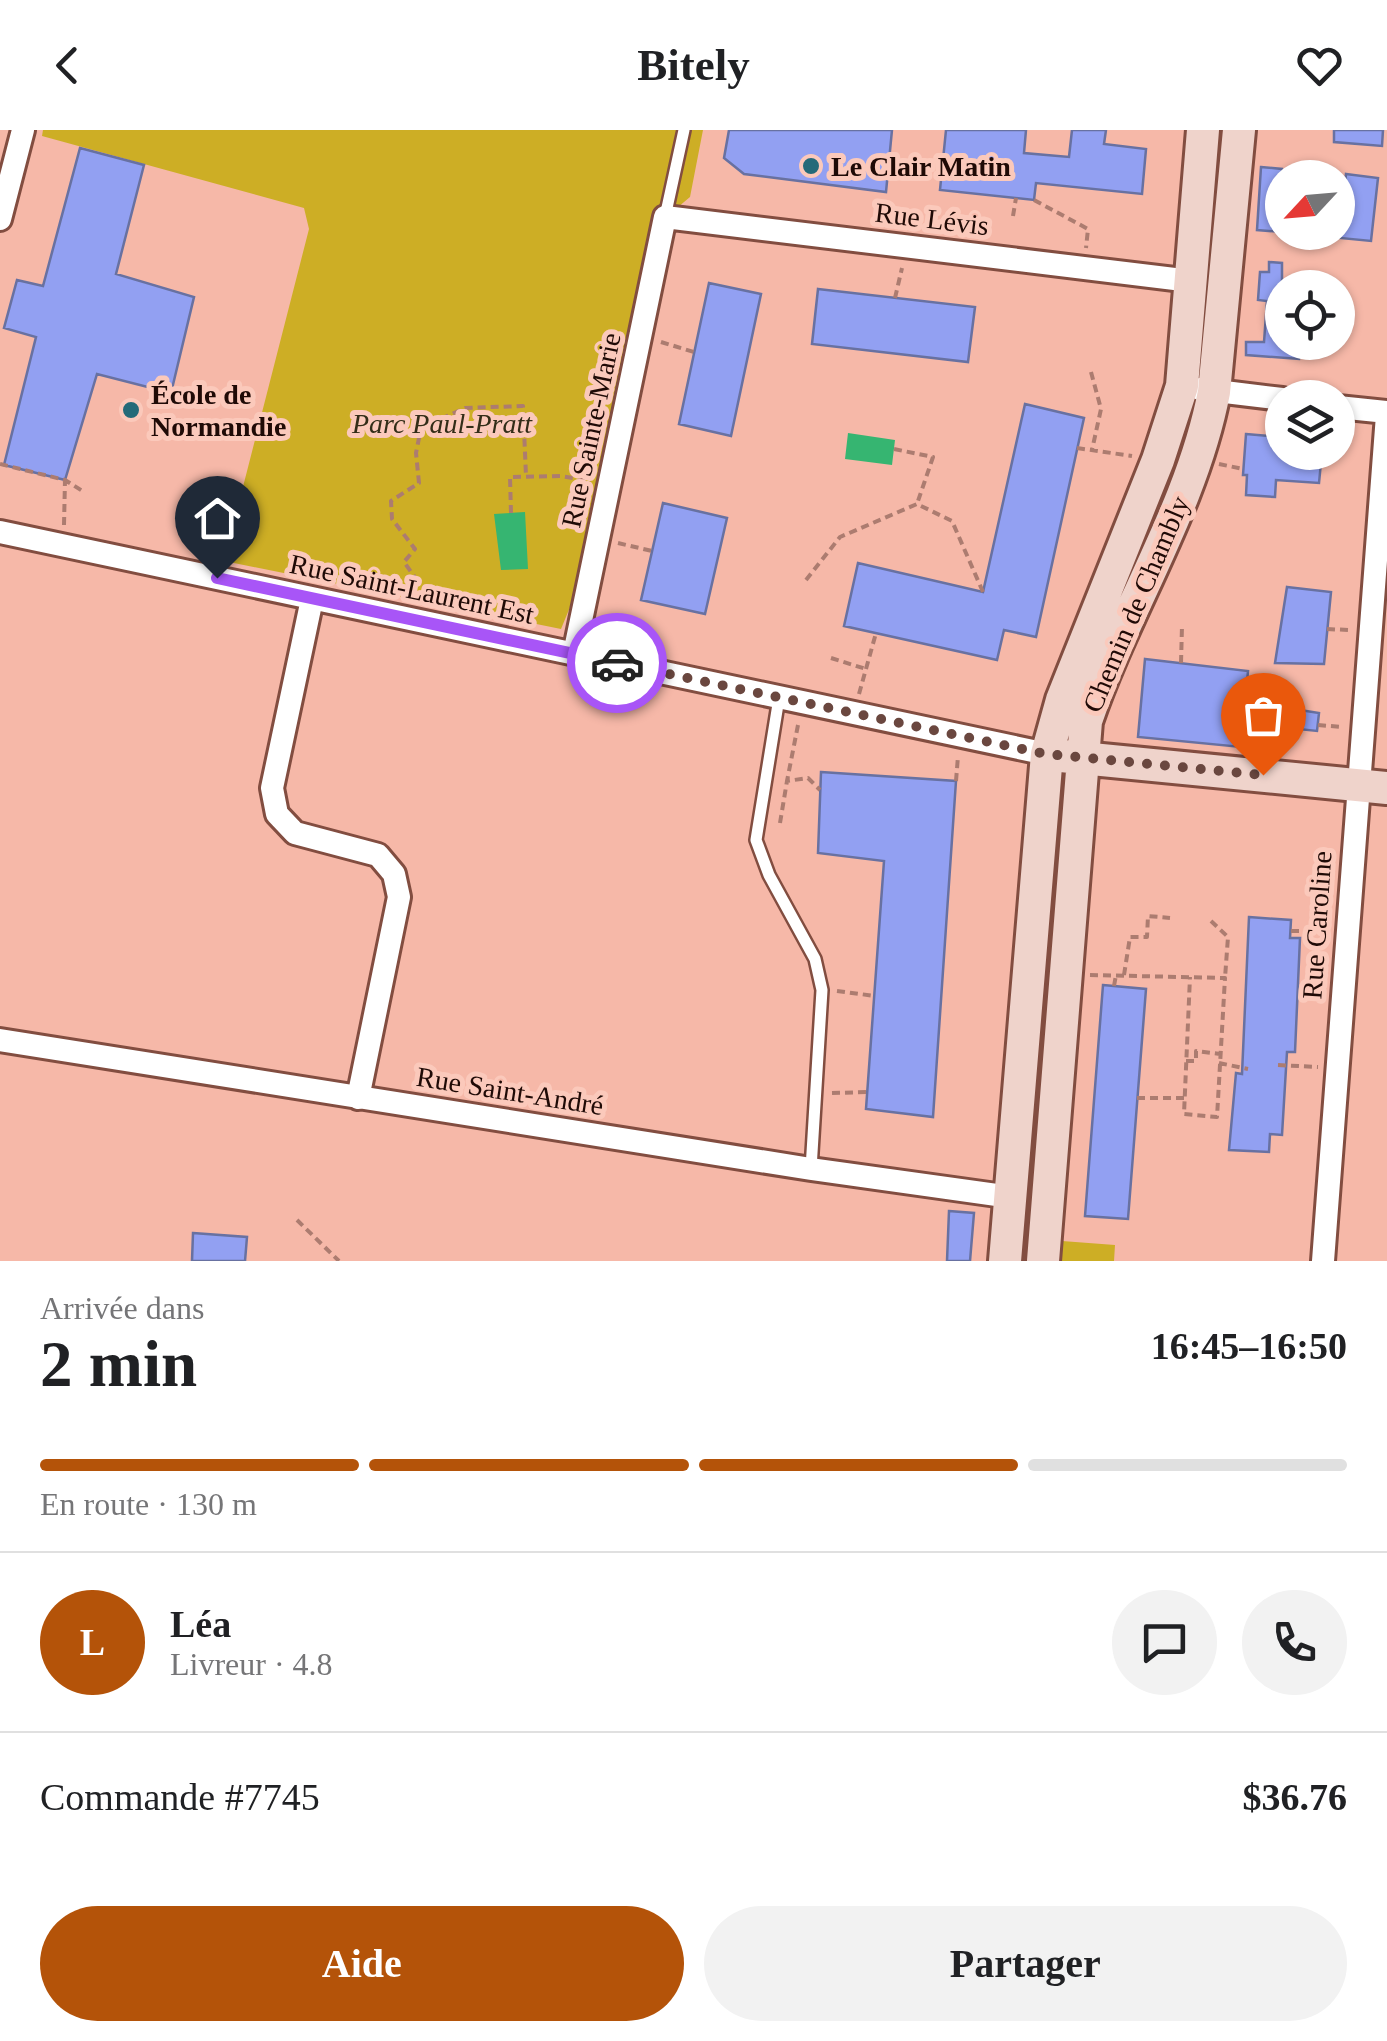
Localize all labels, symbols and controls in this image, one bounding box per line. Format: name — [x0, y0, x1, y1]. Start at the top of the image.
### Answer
icon: back — [40, 38, 95, 93]
icon: heart — [1292, 38, 1347, 93]
text: Bitely — [637, 40, 750, 90]
place label: Le Clair Matin — [831, 151, 1011, 182]
marker: Le Clair Matin — [800, 155, 822, 177]
north arrow — [1265, 160, 1355, 250]
map controls — [1265, 160, 1355, 470]
street label: Rue Lévis — [873, 197, 991, 241]
button: locate — [1265, 270, 1355, 360]
street label: Rue Sainte-Marie — [555, 330, 627, 530]
place label: École de Normandie — [151, 379, 286, 442]
button: layers — [1265, 380, 1355, 470]
marker: École de Normandie — [120, 399, 142, 421]
park label: Parc Paul-Pratt — [351, 408, 533, 439]
pin — [175, 476, 260, 579]
icon: home — [190, 491, 245, 546]
street label: Chemin de Chambly — [1076, 491, 1196, 717]
street label: Rue Saint-Laurent Est — [287, 548, 537, 630]
courier — [567, 613, 667, 713]
icon: car — [590, 636, 645, 691]
pin — [1221, 673, 1306, 776]
icon: bag — [1236, 688, 1291, 743]
street label: Rue Caroline — [1296, 850, 1338, 1000]
street label: Rue Saint-André — [414, 1061, 606, 1121]
text: Arrivée dans — [40, 1290, 204, 1326]
text: 16:45–16:50 — [1151, 1325, 1347, 1367]
text: 2 min — [40, 1328, 197, 1400]
text: En route · 130 m — [40, 1486, 257, 1522]
button: chat — [1112, 1590, 1217, 1695]
button: phone — [1242, 1590, 1347, 1695]
text: Léa — [170, 1603, 231, 1645]
text: L — [80, 1621, 105, 1663]
text: Livreur · 4.8 — [170, 1646, 333, 1682]
text: Commande #7745 — [40, 1776, 320, 1818]
text: $36.76 — [1243, 1776, 1347, 1818]
button: Aide — [40, 1906, 684, 2021]
button: Partager — [704, 1906, 1347, 2021]

